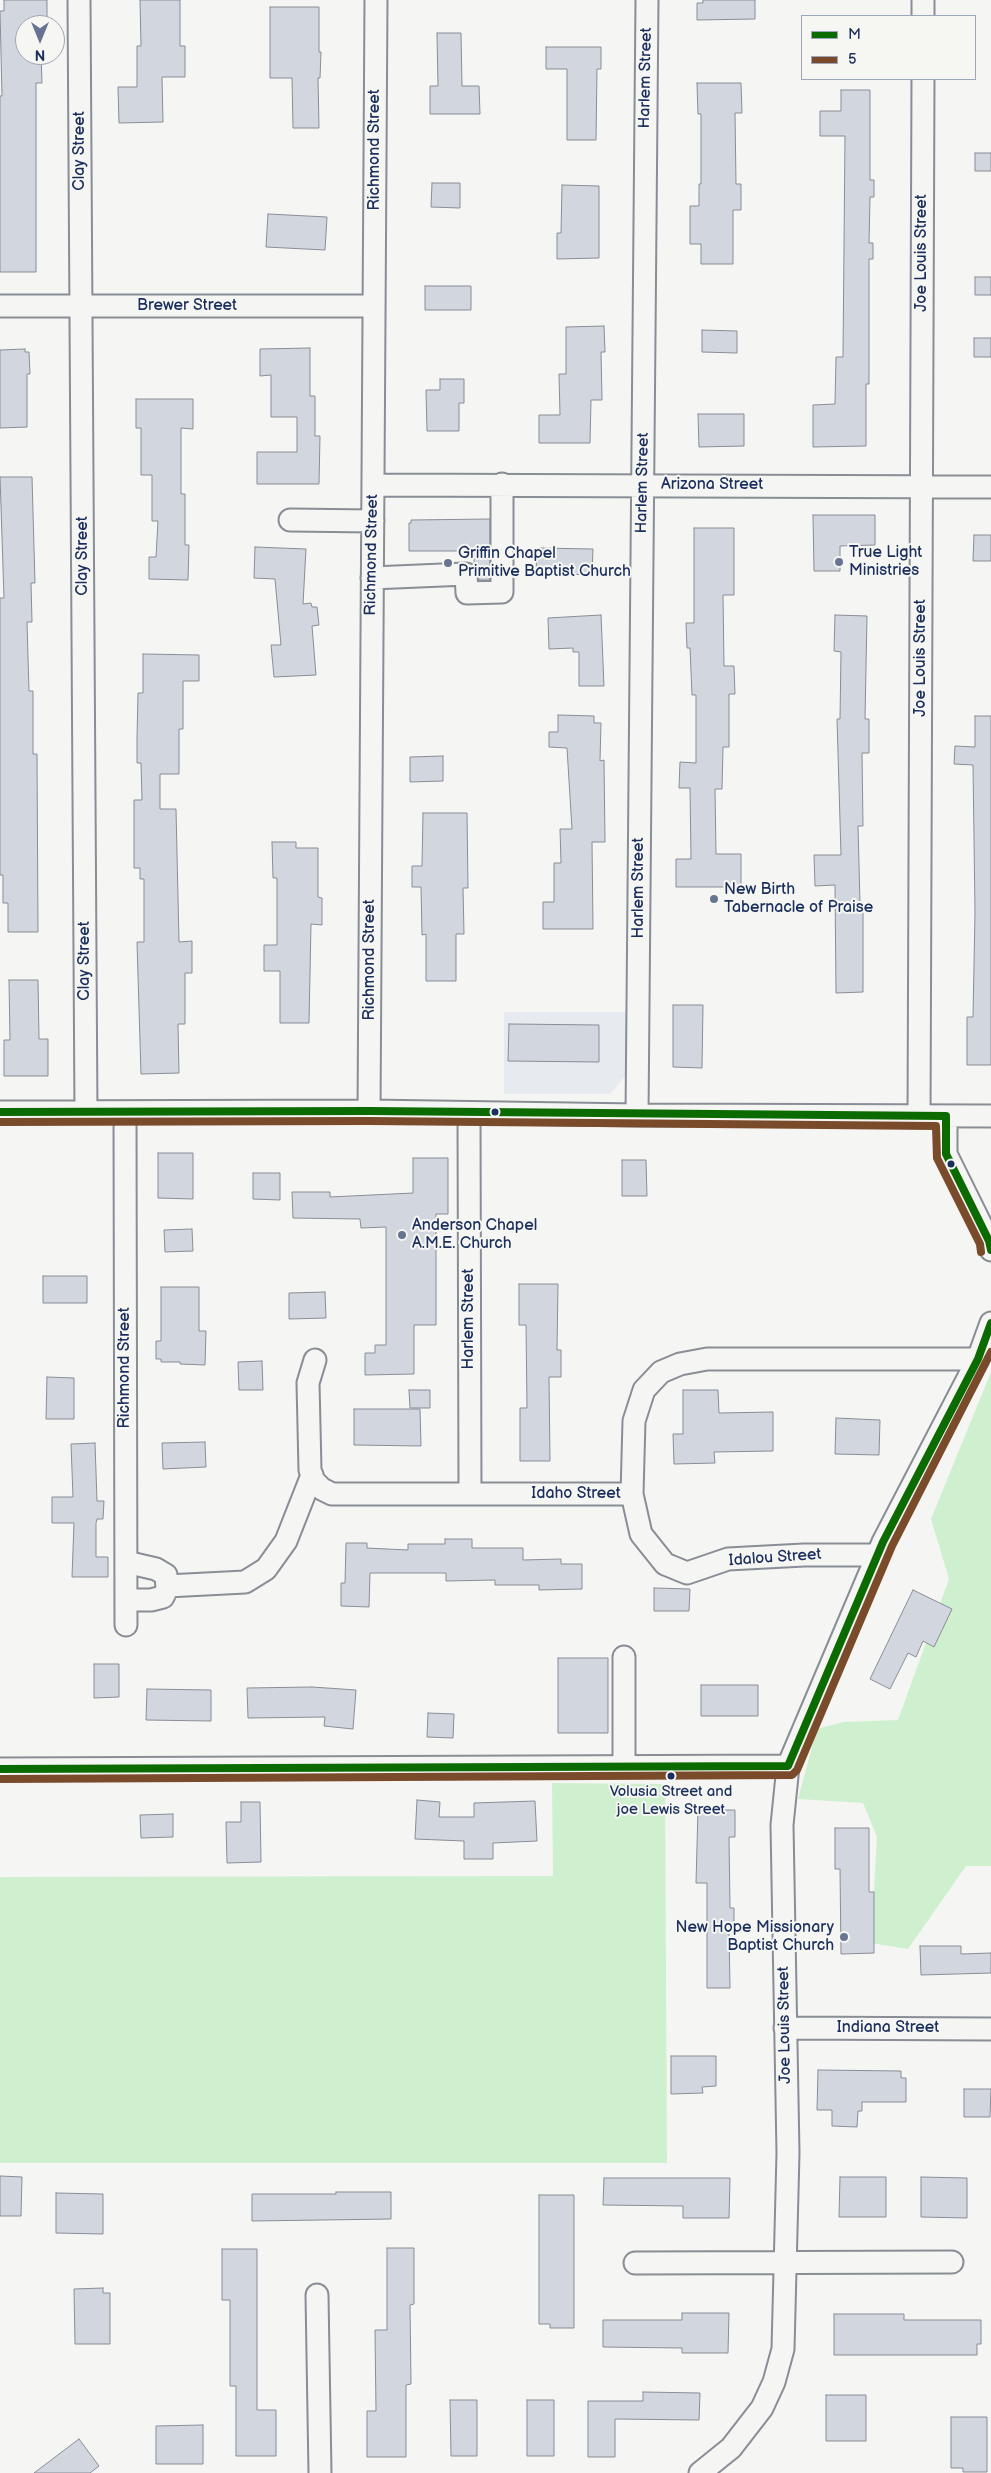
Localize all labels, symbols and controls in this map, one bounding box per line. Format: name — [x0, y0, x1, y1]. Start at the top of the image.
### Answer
north arrow — [15, 15, 65, 65]
legend — [801, 15, 976, 80]
text: M — [848, 25, 861, 44]
street label: Harlem Street — [636, 27, 656, 129]
text: N — [35, 46, 45, 63]
text: 5 — [848, 50, 857, 69]
street label: Richmond Street — [365, 89, 385, 211]
street label: Clay Street — [70, 111, 90, 191]
street label: Joe Louis Street — [912, 194, 932, 312]
street label: Brewer Street — [137, 296, 237, 316]
street label: Harlem Street — [633, 432, 653, 534]
street label: Arizona Street — [661, 475, 763, 495]
street label: Richmond Street — [361, 494, 383, 616]
street label: Clay Street — [73, 516, 93, 596]
place label: True Light Ministries — [849, 543, 922, 581]
place label: Griffin Chapel Primitive Baptist Church — [458, 544, 631, 582]
marker: True Light Ministries — [833, 556, 845, 568]
marker: Griffin Chapel Primitive Baptist Church — [442, 557, 454, 569]
street label: Joe Louis Street — [911, 599, 931, 717]
street label: Harlem Street — [629, 838, 649, 938]
place label: New Birth Tabernacle of Praise — [724, 880, 873, 918]
marker: New Birth Tabernacle of Praise — [708, 893, 720, 905]
street label: Richmond Street — [360, 899, 380, 1021]
street label: Clay Street — [75, 921, 95, 1001]
unlabelled marker — [490, 1107, 500, 1117]
unlabelled marker — [946, 1159, 956, 1169]
place label: Anderson Chapel A.M.E. Church — [412, 1216, 537, 1254]
marker: Anderson Chapel A.M.E. Church — [396, 1229, 408, 1241]
street label: Harlem Street — [459, 1269, 479, 1369]
street label: Richmond Street — [115, 1307, 135, 1429]
street label: Idaho Street — [531, 1484, 621, 1504]
street label: Idalou Street — [728, 1545, 822, 1571]
marker: Volusia Street and joe Lewis Street — [666, 1771, 676, 1781]
place label: Volusia Street and joe Lewis Street — [610, 1783, 732, 1818]
place label: New Hope Missionary Baptist Church — [675, 1918, 834, 1956]
marker: New Hope Missionary Baptist Church — [838, 1931, 850, 1943]
street label: Joe Louis Street — [774, 1966, 796, 2084]
street label: Indiana Street — [837, 2018, 939, 2038]

